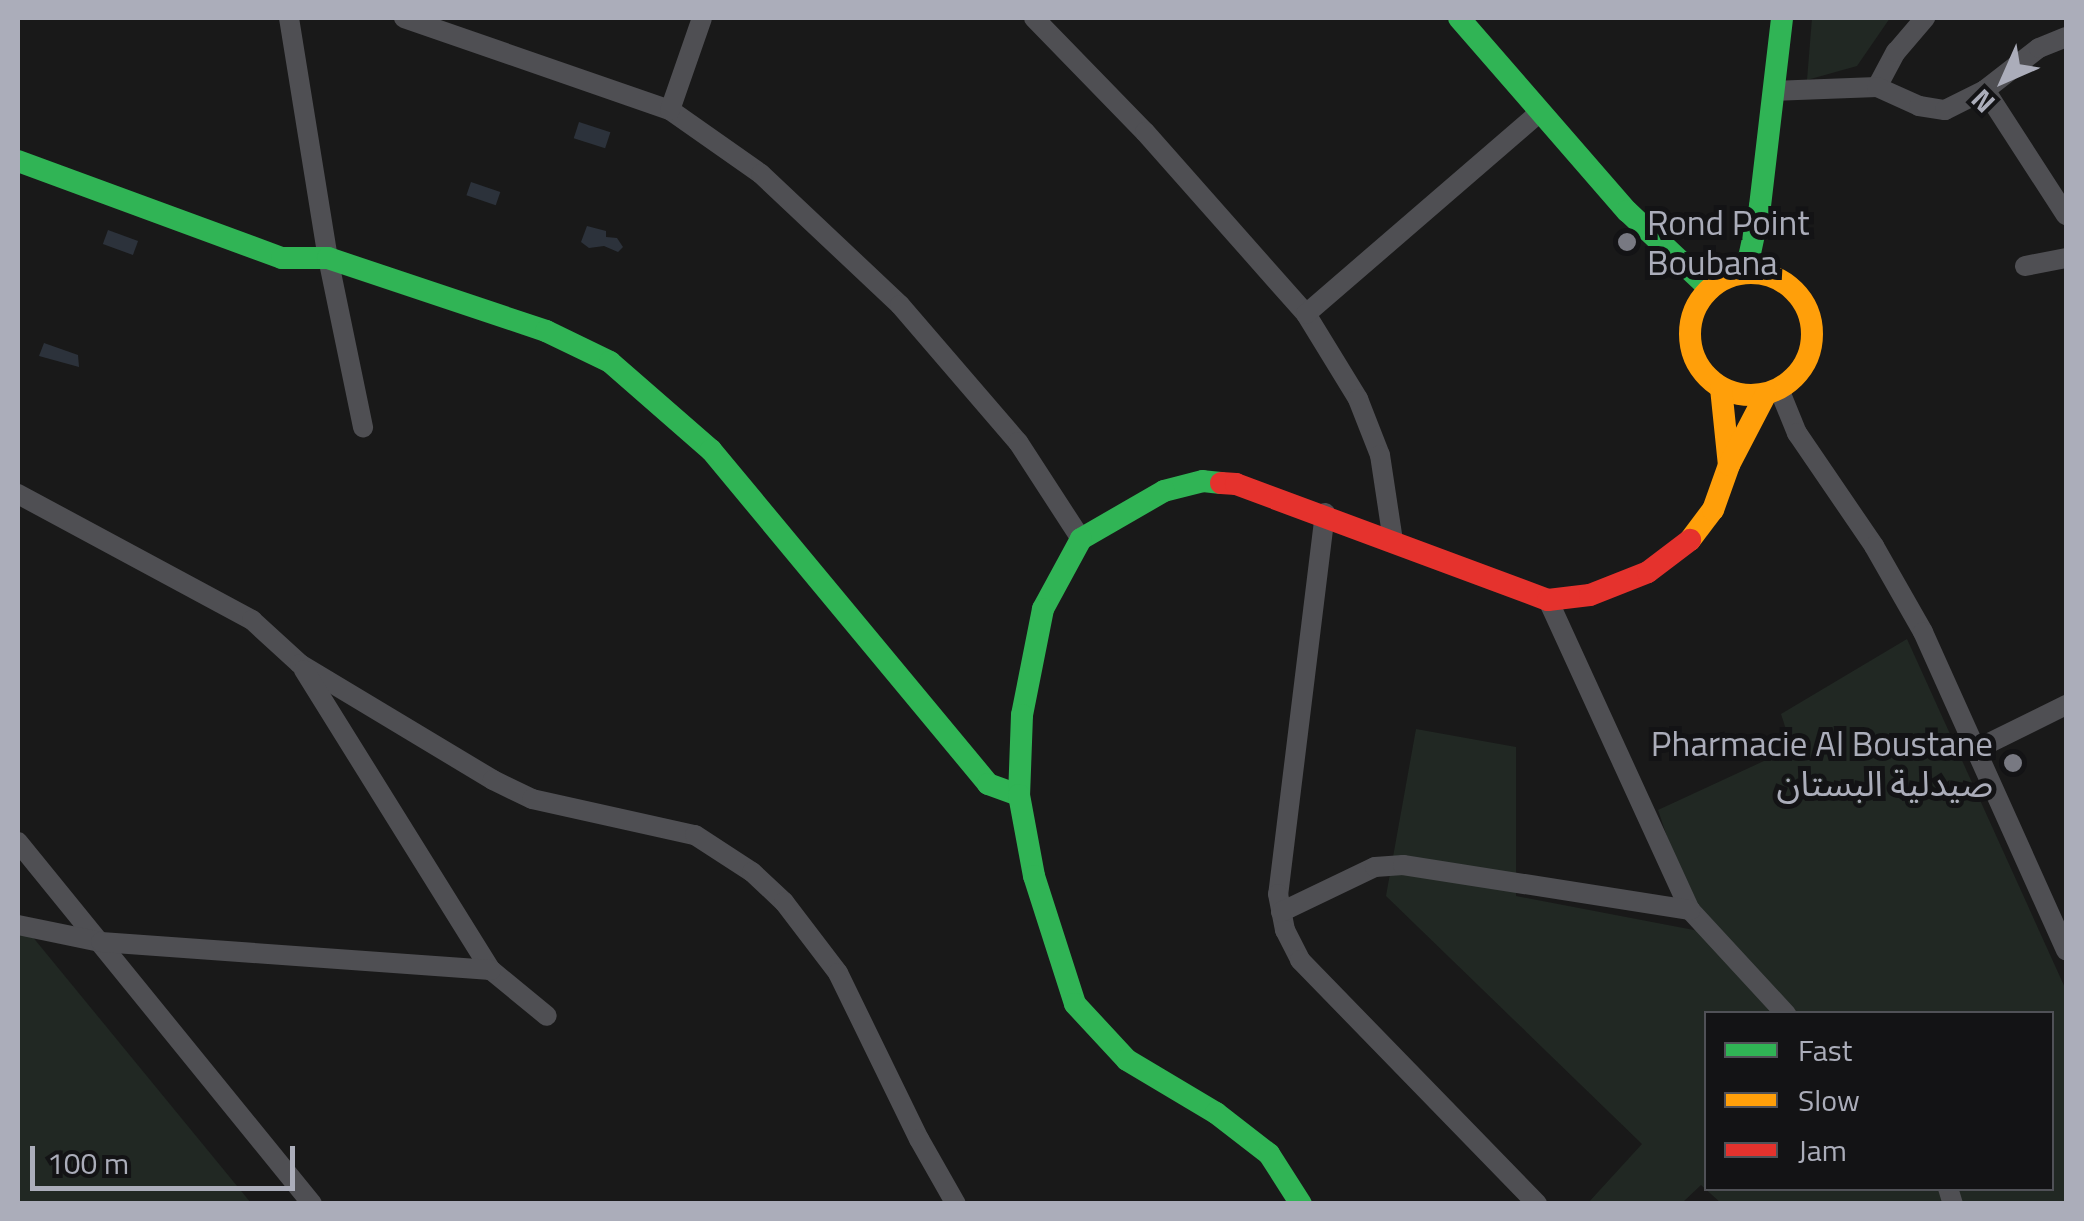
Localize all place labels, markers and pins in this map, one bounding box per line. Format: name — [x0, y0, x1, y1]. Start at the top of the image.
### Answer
place label: Rond Point Boubana — [1647, 201, 1809, 283]
marker: Rond Point Boubana — [1616, 231, 1638, 253]
place label: Pharmacie Al Boustane صيدلية البستان — [1651, 722, 1993, 804]
marker: Pharmacie Al Boustane صيدلية البستان — [2002, 752, 2024, 774]

